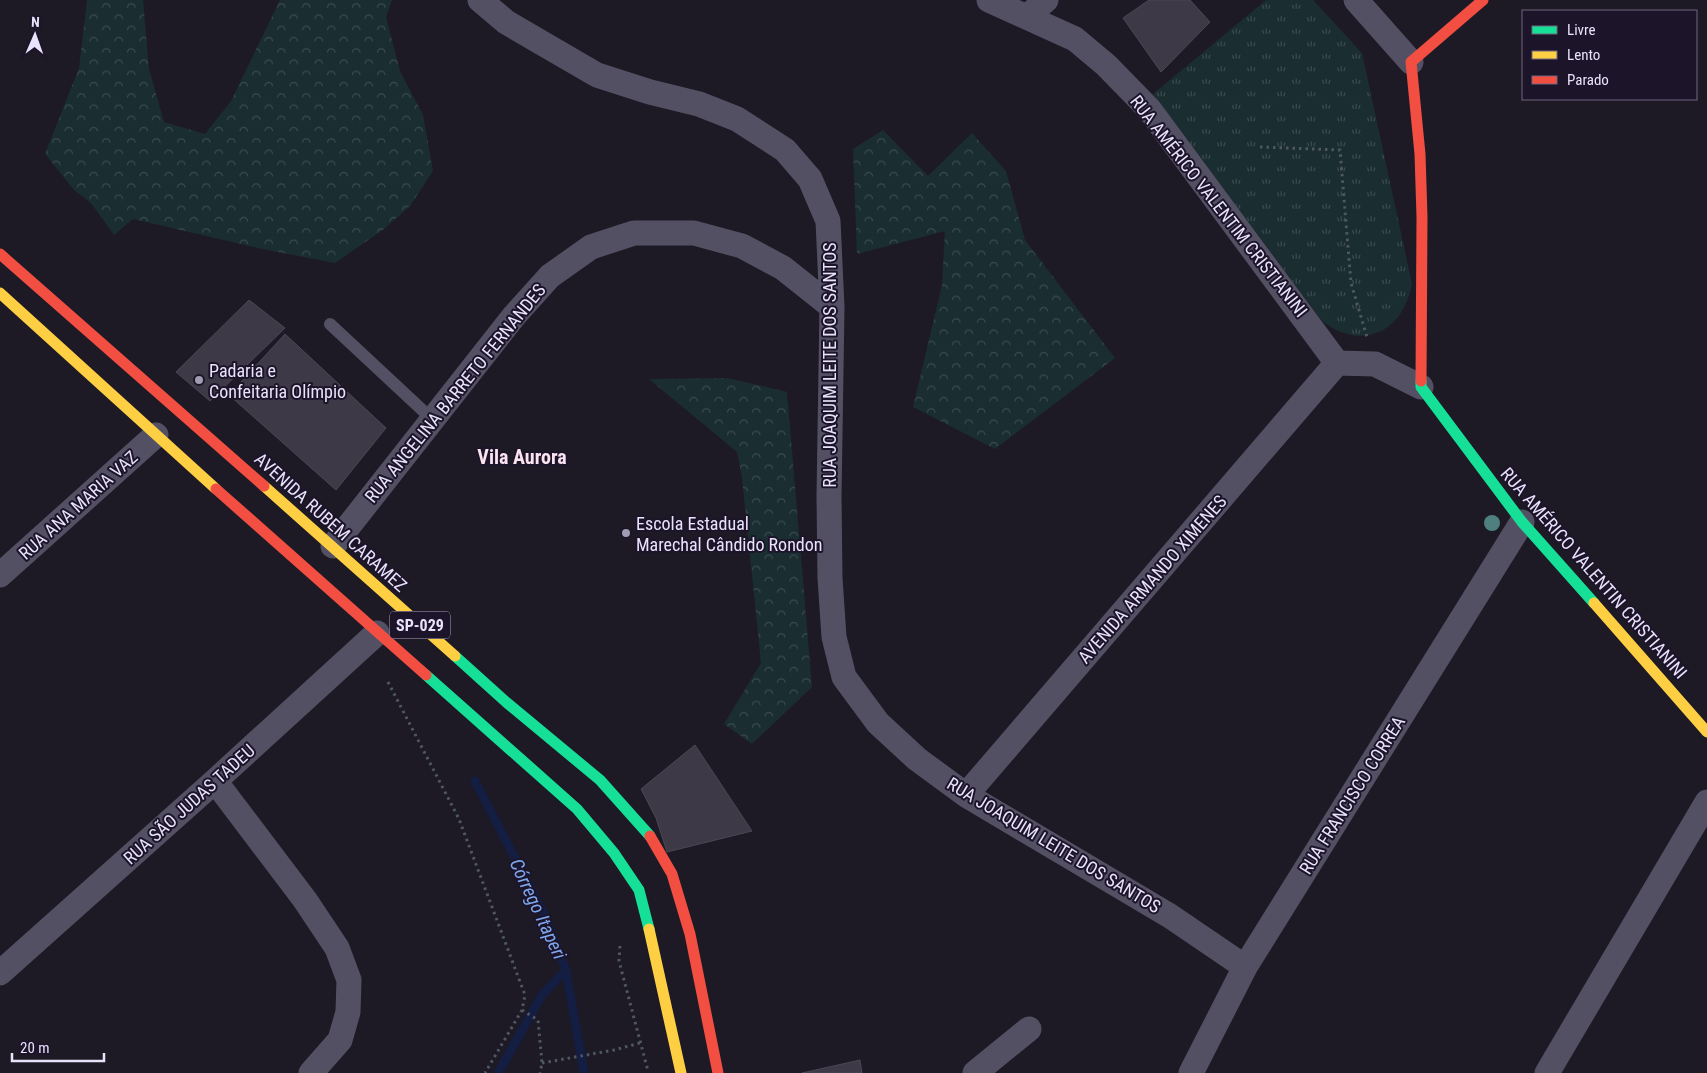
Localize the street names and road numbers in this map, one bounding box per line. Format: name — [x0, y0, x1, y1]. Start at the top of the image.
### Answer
street label: RUA AMÉRICO VALENTIM CRISTIANINI — [1126, 91, 1312, 321]
street label: RUA JOAQUIM LEITE DOS SANTOS — [819, 242, 840, 488]
street label: RUA ANGELINA BARRETO FERNANDES — [360, 280, 550, 506]
street label: RUA ANA MARIA VAZ — [14, 446, 142, 564]
street label: AVENIDA RUBEM CARAMEZ — [251, 448, 411, 596]
street label: RUA AMÉRICO VALENTIN CRISTIANINI — [1497, 463, 1691, 683]
street label: AVENIDA ARMANDO XIMENES — [1073, 491, 1231, 667]
road number: SP-029 — [390, 612, 450, 638]
street label: RUA FRANCISCO CORREA — [1295, 712, 1410, 878]
street label: RUA SÃO JUDAS TADEU — [119, 740, 259, 868]
street label: RUA JOAQUIM LEITE DOS SANTOS — [943, 773, 1165, 917]

